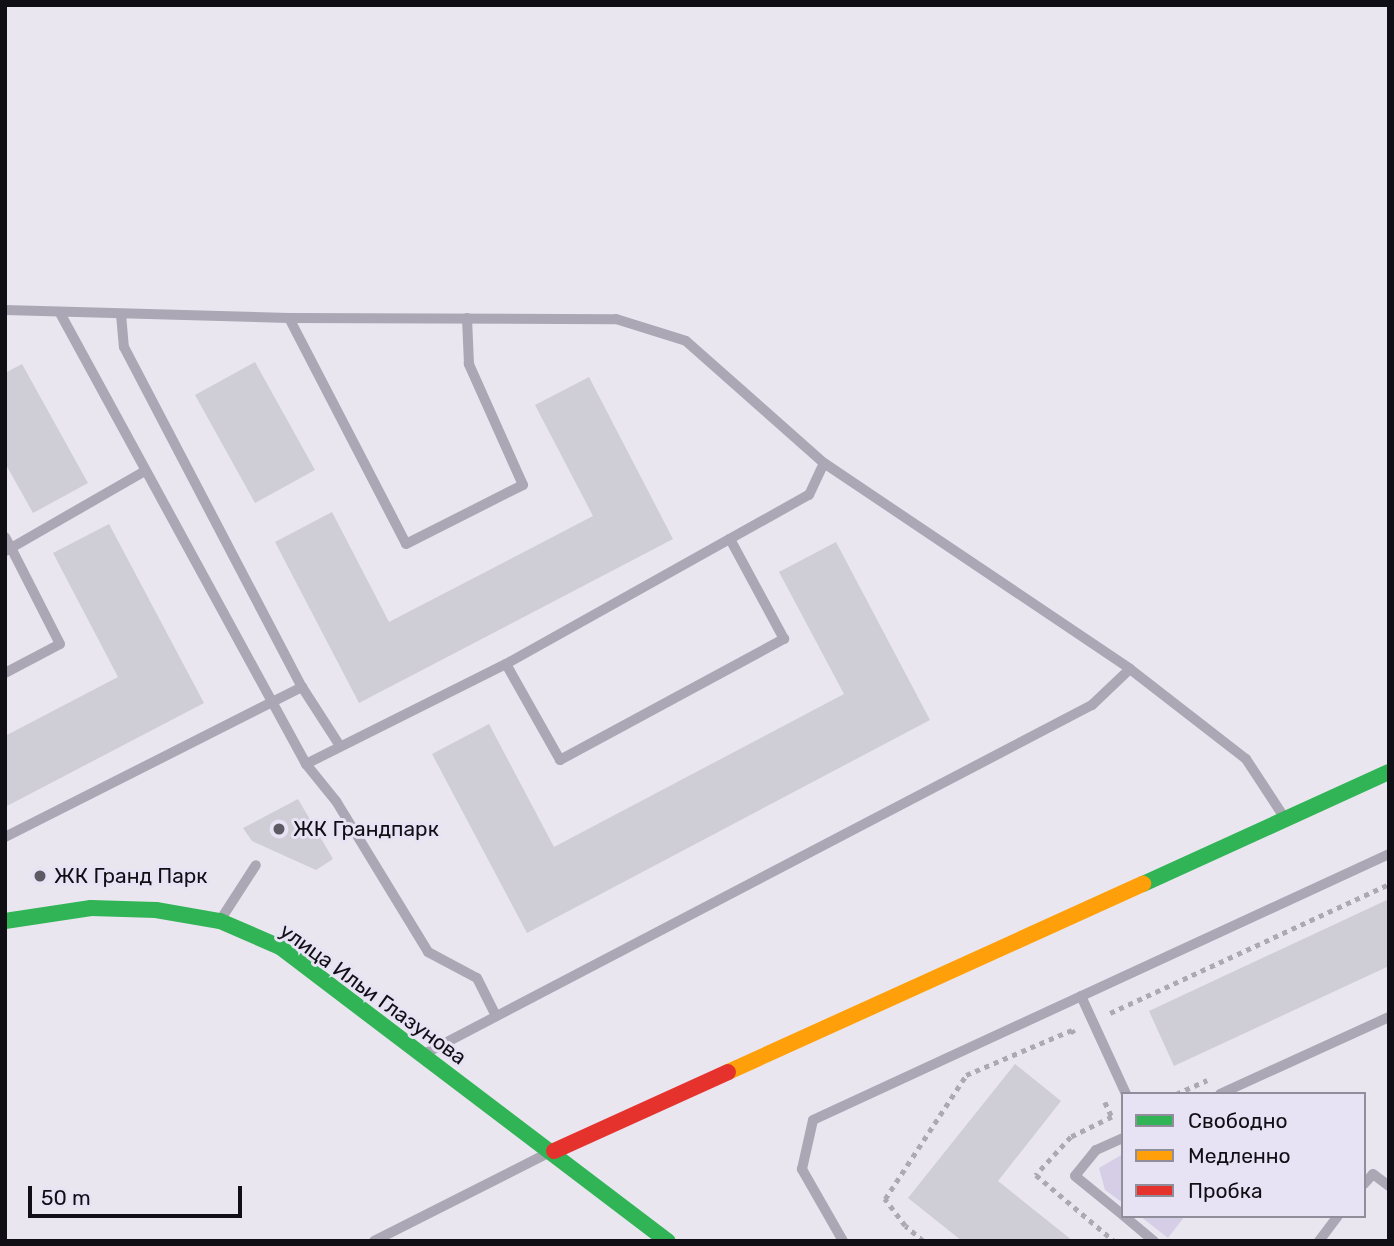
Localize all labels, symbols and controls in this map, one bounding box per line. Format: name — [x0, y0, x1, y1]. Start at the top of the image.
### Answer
place label: ЖК Грандпарк — [293, 816, 439, 842]
marker: ЖК Грандпарк — [271, 821, 287, 837]
place label: ЖК Гранд Парк — [54, 863, 208, 889]
marker: ЖК Гранд Парк — [32, 868, 48, 884]
street label: улица Ильи Глазунова — [275, 918, 471, 1070]
legend — [1121, 1092, 1366, 1218]
text: Свободно — [1188, 1108, 1288, 1133]
text: Медленно — [1188, 1143, 1291, 1168]
scale bar — [32, 1172, 245, 1216]
text: Пробка — [1188, 1178, 1263, 1203]
text: 50 m — [41, 1185, 91, 1210]

